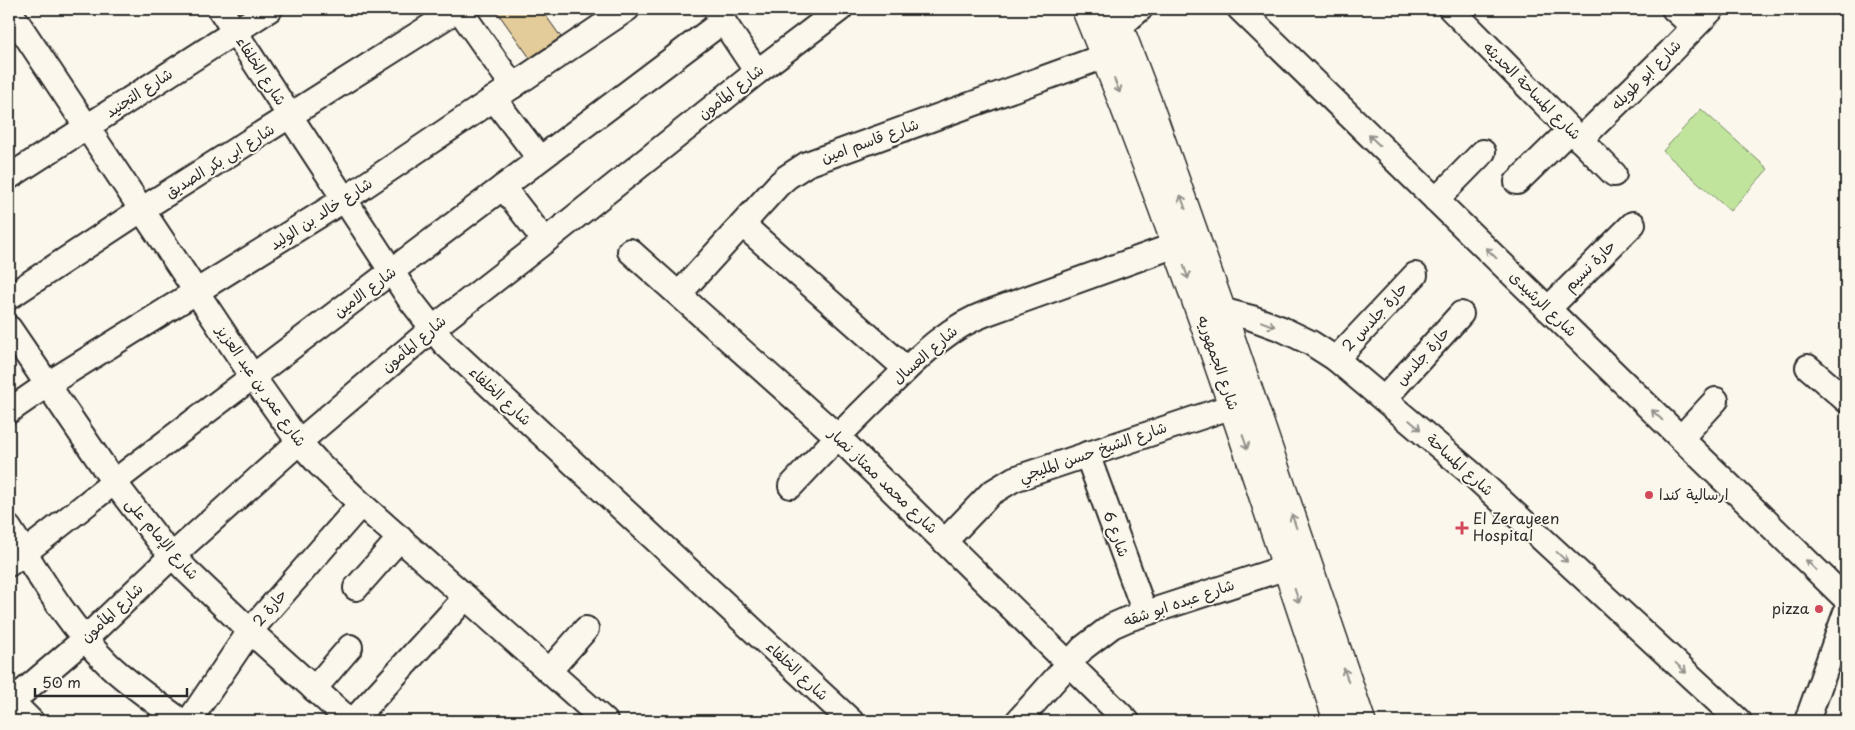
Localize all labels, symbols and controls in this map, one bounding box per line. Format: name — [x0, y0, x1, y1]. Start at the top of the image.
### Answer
street label: شارع الخلفاء — [231, 31, 293, 109]
street label: شارع ابو طويله — [1604, 33, 1686, 115]
street label: شارع المساحة الحديثه — [1479, 36, 1587, 144]
street label: شارع المأمون — [692, 58, 768, 124]
street label: شارع التجنيد — [100, 61, 176, 122]
one-way arrow — [1114, 79, 1123, 94]
street label: شارع قاسم امين — [817, 111, 922, 170]
street label: شارع ابى بكر الصديق — [160, 117, 278, 203]
one-way arrow — [1368, 134, 1380, 146]
street label: شارع خالد بن الوليد — [264, 171, 376, 255]
one-way arrow — [1178, 195, 1187, 211]
street label: حارة نسيم — [1558, 234, 1622, 298]
one-way arrow — [1484, 247, 1497, 259]
street label: شارع الامين — [328, 260, 400, 322]
one-way arrow — [1182, 263, 1191, 279]
street label: شارع الرشيدى — [1505, 265, 1583, 341]
street label: حارة جلدس 2 — [1336, 276, 1412, 356]
street label: شارع المأمون — [376, 309, 450, 377]
street label: شارع الجمهوريه — [1192, 312, 1246, 413]
street label: شارع عمر بن عبد العزيز — [210, 318, 313, 451]
street label: شارع العسال — [886, 319, 962, 389]
one-way arrow — [1260, 319, 1275, 329]
street label: حارة جلدس — [1389, 320, 1455, 390]
street label: شارع الخلفاء — [465, 360, 538, 430]
one-way arrow — [1651, 409, 1663, 421]
street label: شارع الشيخ حسن المليجي — [1015, 414, 1171, 490]
one-way arrow — [1409, 419, 1422, 430]
street label: شارع محمد ممتاز نصار — [824, 421, 944, 538]
street label: شارع المساحة — [1422, 427, 1500, 500]
one-way arrow — [1241, 434, 1250, 449]
place label: ارسالية كندا — [1659, 482, 1728, 505]
marker: ارسالية كندا — [1643, 489, 1655, 501]
street label: شارع الإمام على — [120, 492, 205, 585]
place label: El Zerayeen Hospital — [1473, 506, 1559, 546]
street label: شارع 6 — [1098, 507, 1136, 560]
one-way arrow — [1289, 514, 1298, 529]
marker: El Zerayeen Hospital — [1455, 521, 1469, 535]
one-way arrow — [1555, 551, 1568, 563]
one-way arrow — [1805, 559, 1818, 571]
street label: شارع عبده ابو شقه — [1120, 572, 1237, 631]
street label: شارع المأمون — [74, 577, 147, 647]
street label: حارة 2 — [246, 583, 292, 631]
one-way arrow — [1292, 587, 1302, 603]
place label: pizza — [1772, 596, 1810, 619]
marker: pizza — [1813, 603, 1825, 615]
street label: شارع الخلفاء — [762, 635, 835, 705]
one-way arrow — [1675, 662, 1688, 674]
scale bar — [35, 665, 188, 697]
one-way arrow — [1341, 668, 1350, 683]
text: 50 m — [42, 670, 81, 693]

